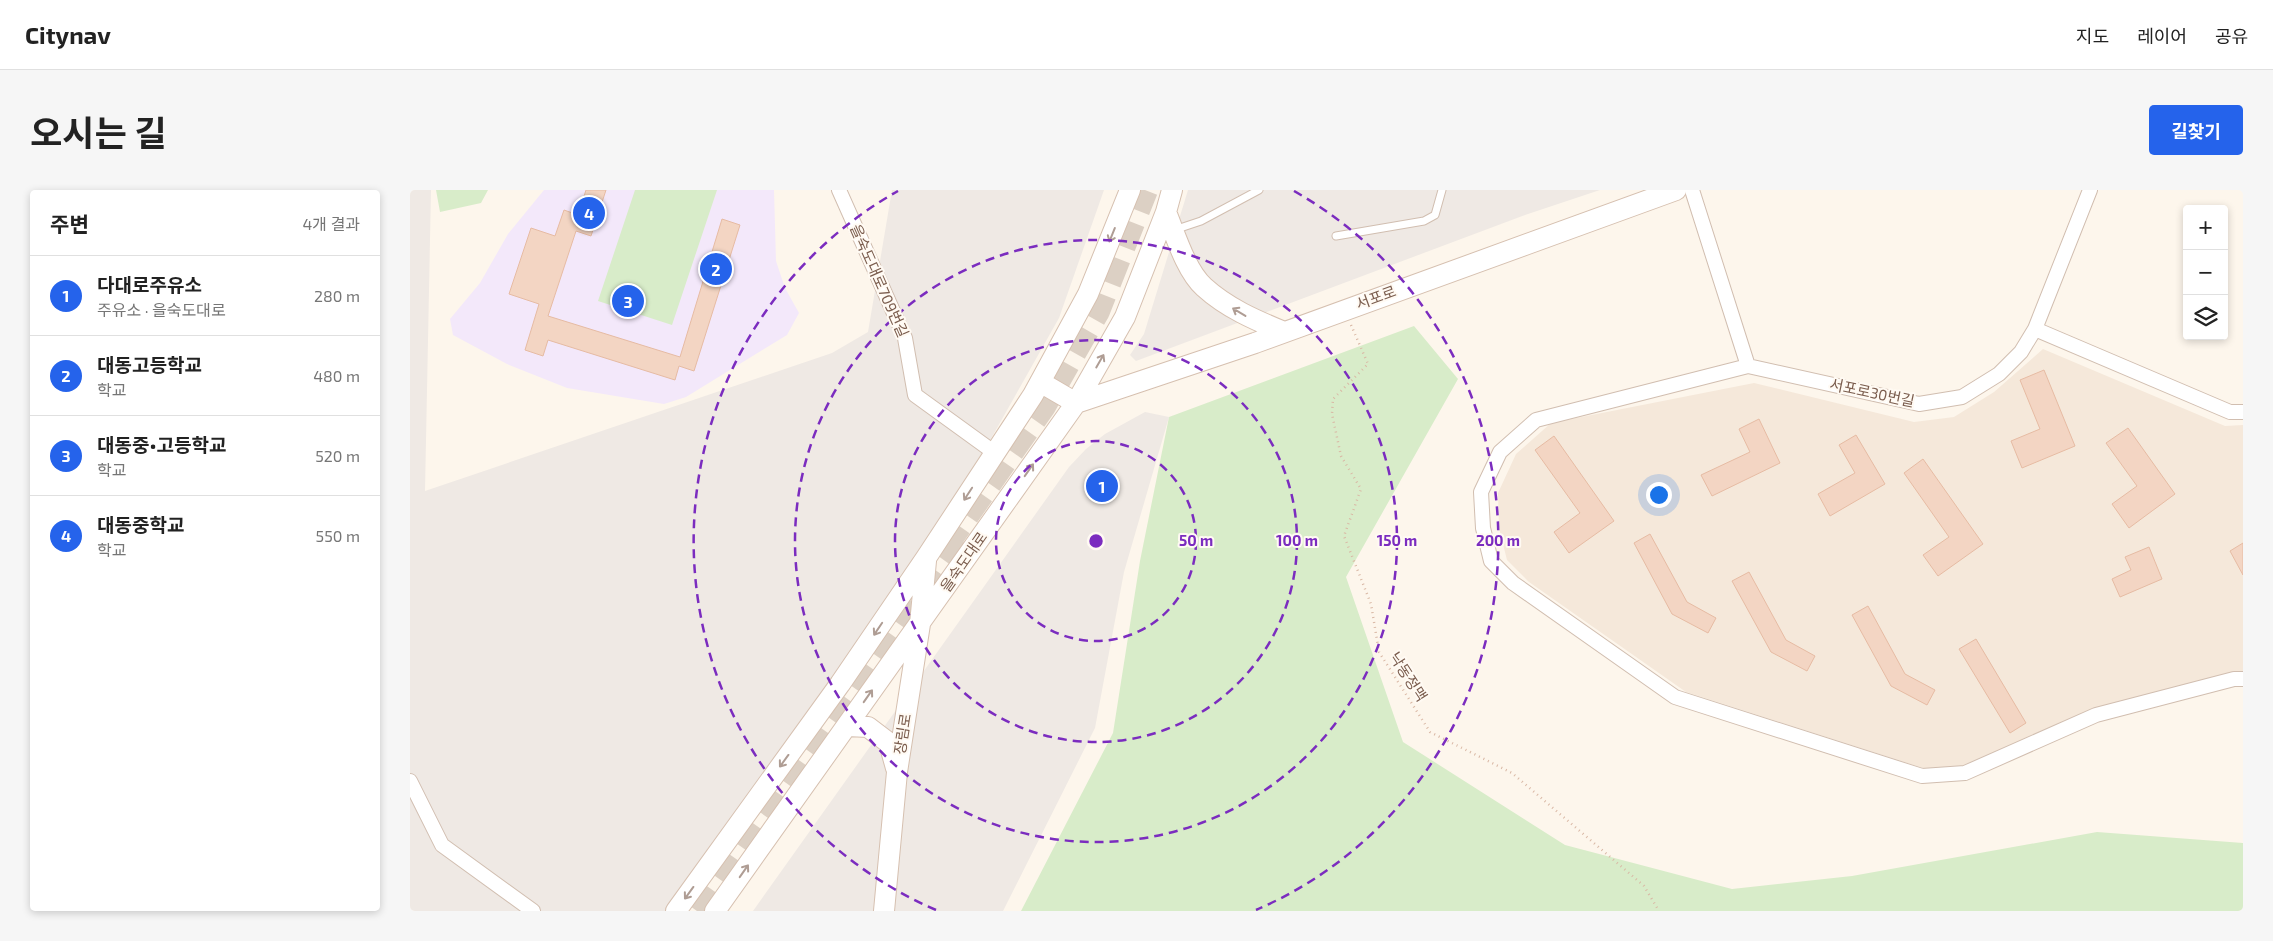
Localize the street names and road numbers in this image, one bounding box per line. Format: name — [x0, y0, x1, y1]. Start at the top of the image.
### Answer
street label: 을숙도대로709번길 — [847, 221, 913, 340]
street label: 서포로 — [1353, 282, 1398, 313]
street label: 서포로30번길 — [1828, 374, 1916, 410]
street label: 을숙도대로 — [936, 528, 990, 595]
street label: 낙동정맥 — [1386, 648, 1431, 705]
street label: 장림로 — [890, 712, 914, 756]

